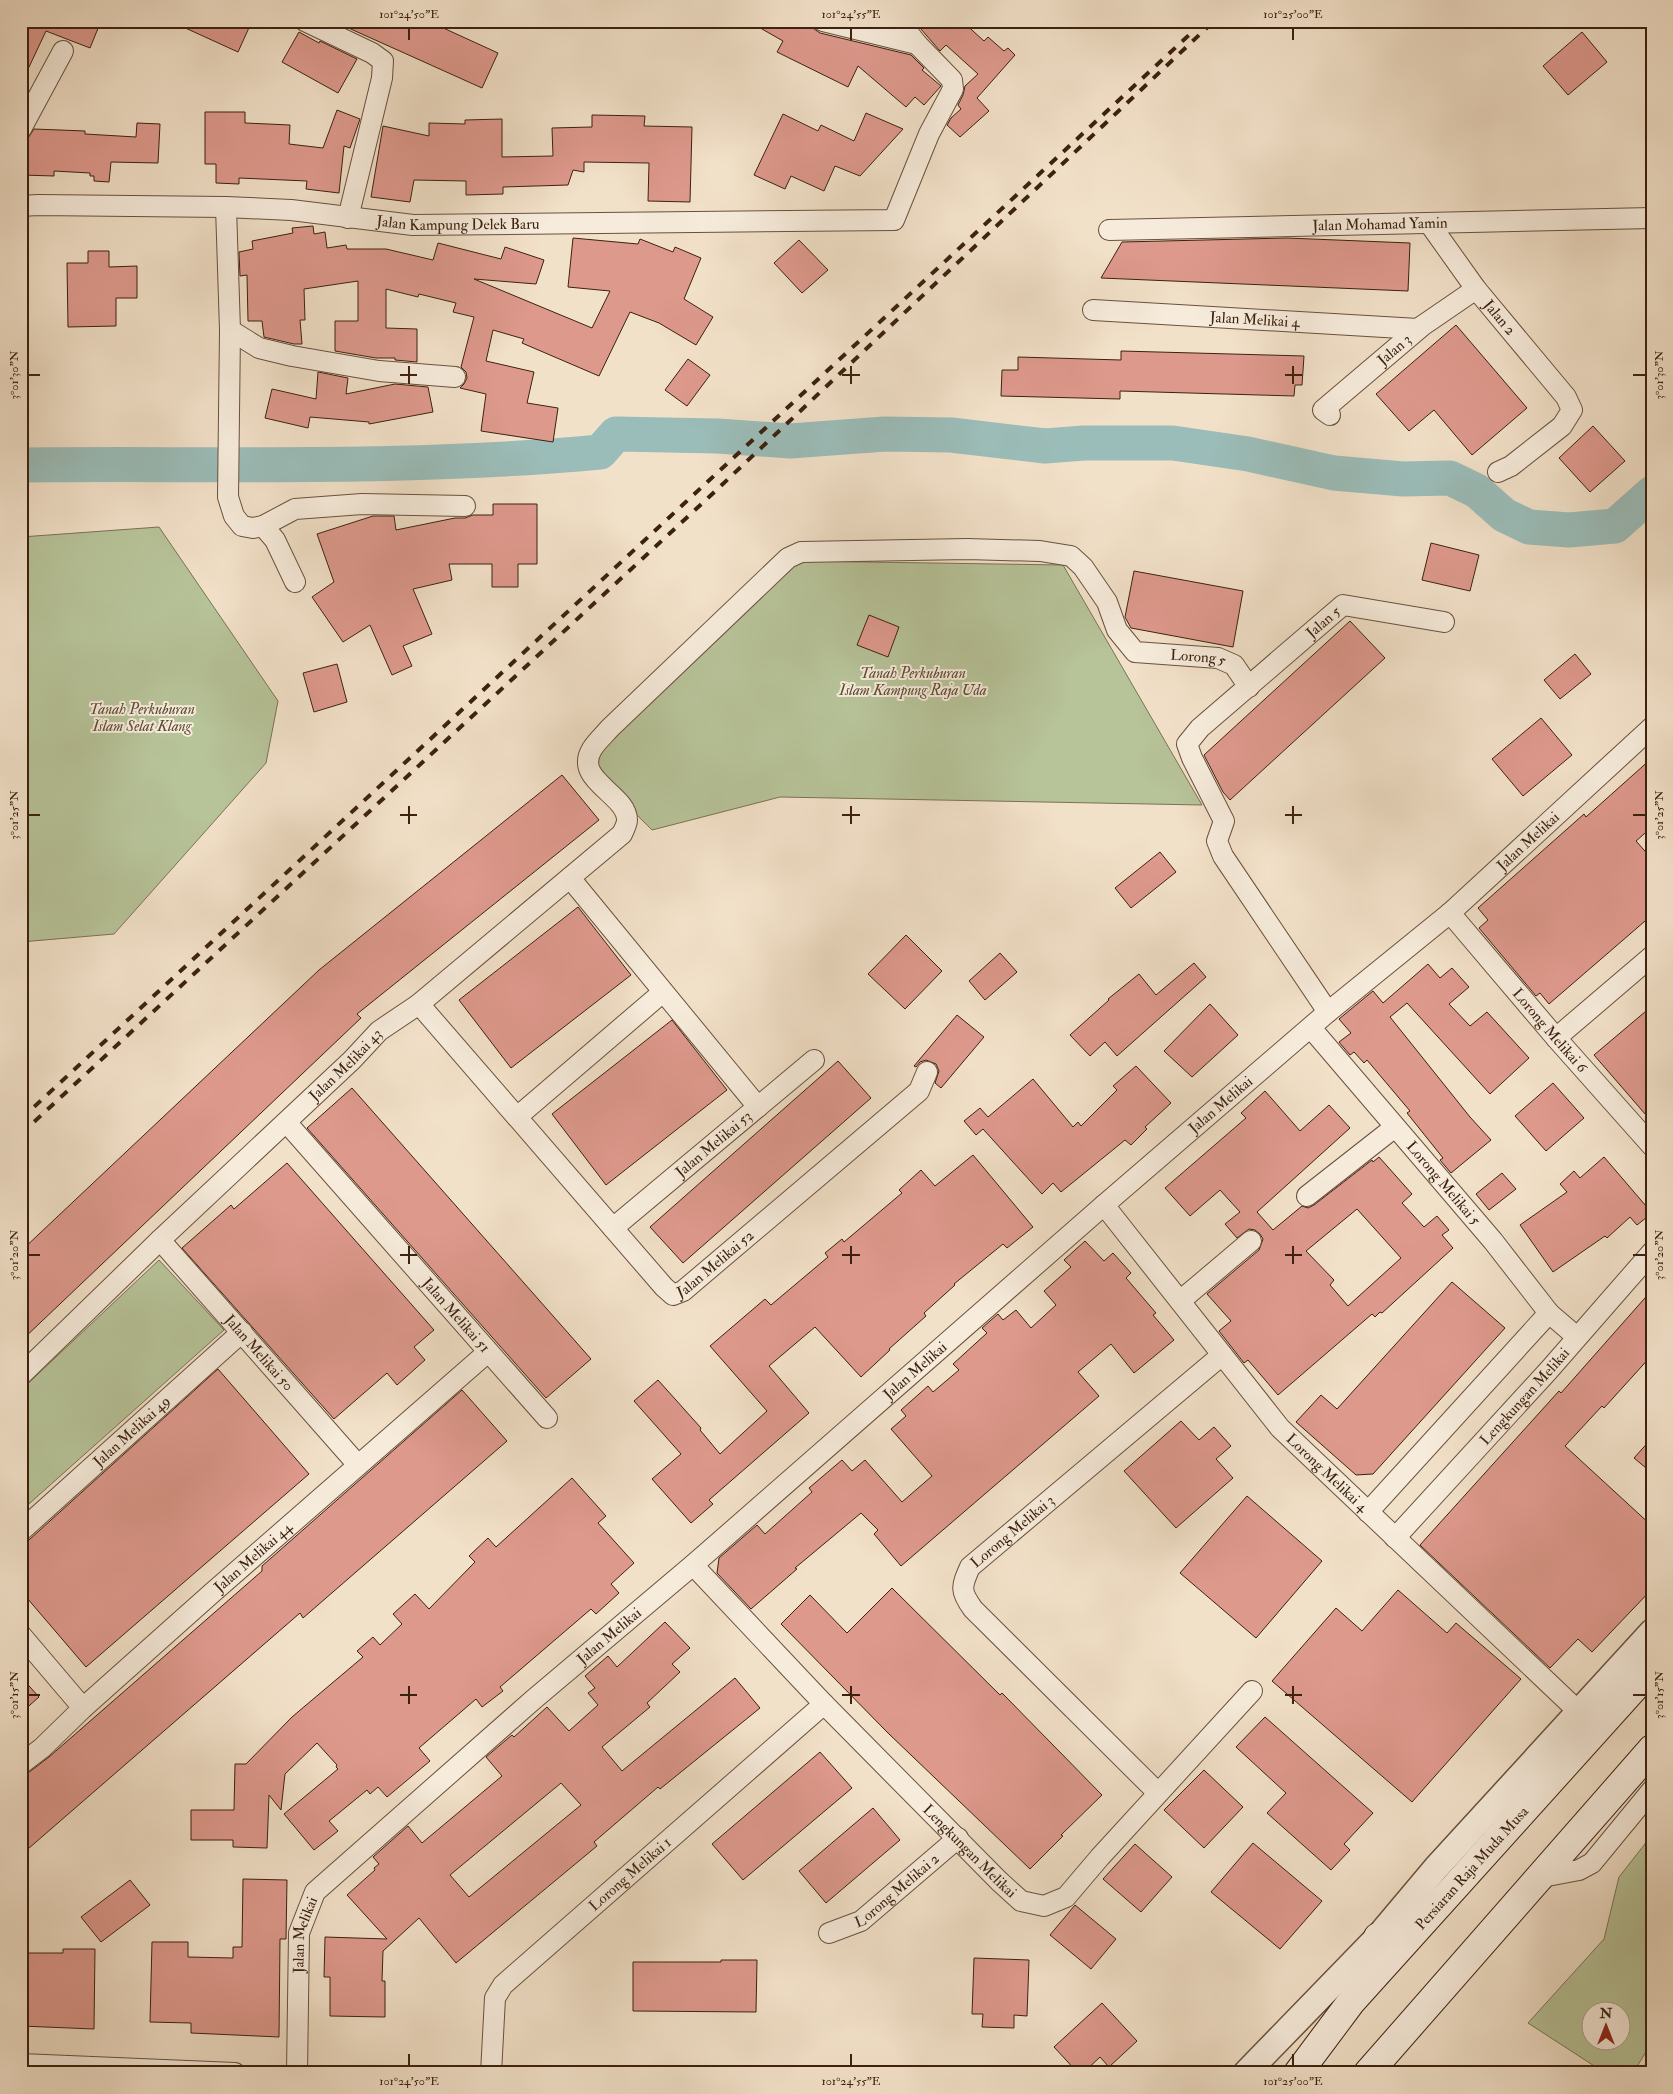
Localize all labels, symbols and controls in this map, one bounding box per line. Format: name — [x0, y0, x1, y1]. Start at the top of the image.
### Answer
text: 101°24'50"E — [379, 7, 439, 22]
text: 101°24'55"E — [822, 7, 881, 22]
text: 101°25'00"E — [1263, 7, 1323, 22]
street label: Jalan Kampung Delek Baru — [374, 211, 540, 235]
street label: Jalan Mohamad Yamin — [1311, 213, 1448, 236]
street label: Jalan 2 — [1478, 295, 1520, 339]
street label: Jalan Melikai 4 — [1208, 307, 1301, 332]
street label: Jalan 3 — [1373, 330, 1415, 371]
text: 3°01'30"N — [7, 350, 22, 400]
text: 3°01'30"N — [1652, 350, 1667, 400]
street label: Jalan 5 — [1301, 602, 1345, 644]
street label: Lorong 5 — [1170, 645, 1230, 670]
park label: Tanah Perkuburan Islam Kampung Raja Uda — [838, 664, 987, 700]
park label: Tanah Perkuburan Islam Selat Klang — [89, 700, 195, 736]
text: 3°01'25"N — [7, 790, 22, 840]
text: 3°01'25"N — [1652, 790, 1667, 840]
street label: Jalan Melikai — [1492, 808, 1563, 876]
street label: Lorong Melikai 6 — [1508, 984, 1593, 1077]
street label: Jalan Melikai 43 — [304, 1024, 386, 1106]
street label: Jalan Melikai — [1184, 1072, 1256, 1139]
street label: Jalan Melikai 53 — [671, 1107, 756, 1183]
street label: Lorong Melikai 5 — [1402, 1137, 1485, 1229]
street label: Jalan Melikai 52 — [673, 1225, 758, 1303]
text: 3°01'20"N — [7, 1230, 22, 1280]
text: 3°01'20"N — [1652, 1230, 1667, 1280]
street label: Jalan Melikai 51 — [417, 1273, 494, 1356]
street label: Jalan Melikai 50 — [219, 1310, 298, 1395]
street label: Jalan Melikai — [878, 1338, 951, 1405]
street label: Lengkungan Melikai — [1476, 1344, 1574, 1449]
street label: Jalan Melikai 49 — [88, 1392, 174, 1472]
street label: Lorong Melikai 4 — [1282, 1429, 1373, 1517]
street label: Lorong Melikai 3 — [967, 1491, 1058, 1572]
street label: Jalan Melikai 44 — [209, 1517, 297, 1598]
street label: Jalan Melikai — [572, 1603, 645, 1670]
text: 3°01'15"N — [7, 1671, 22, 1719]
text: 3°01'15"N — [1652, 1671, 1667, 1719]
street label: Lengkungan Melikai — [919, 1800, 1021, 1902]
street label: Persiaran Raja Muda Musa — [1411, 1802, 1533, 1934]
street label: Lorong Melikai 1 — [585, 1833, 675, 1915]
street label: Lorong Melikai 2 — [852, 1849, 943, 1932]
street label: Jalan Melikai — [289, 1894, 322, 1974]
north arrow — [1580, 2002, 1630, 2052]
text: N — [1599, 2005, 1613, 2022]
text: 101°24'50"E — [379, 2074, 439, 2089]
text: 101°24'55"E — [822, 2074, 881, 2089]
text: 101°25'00"E — [1263, 2074, 1323, 2089]

